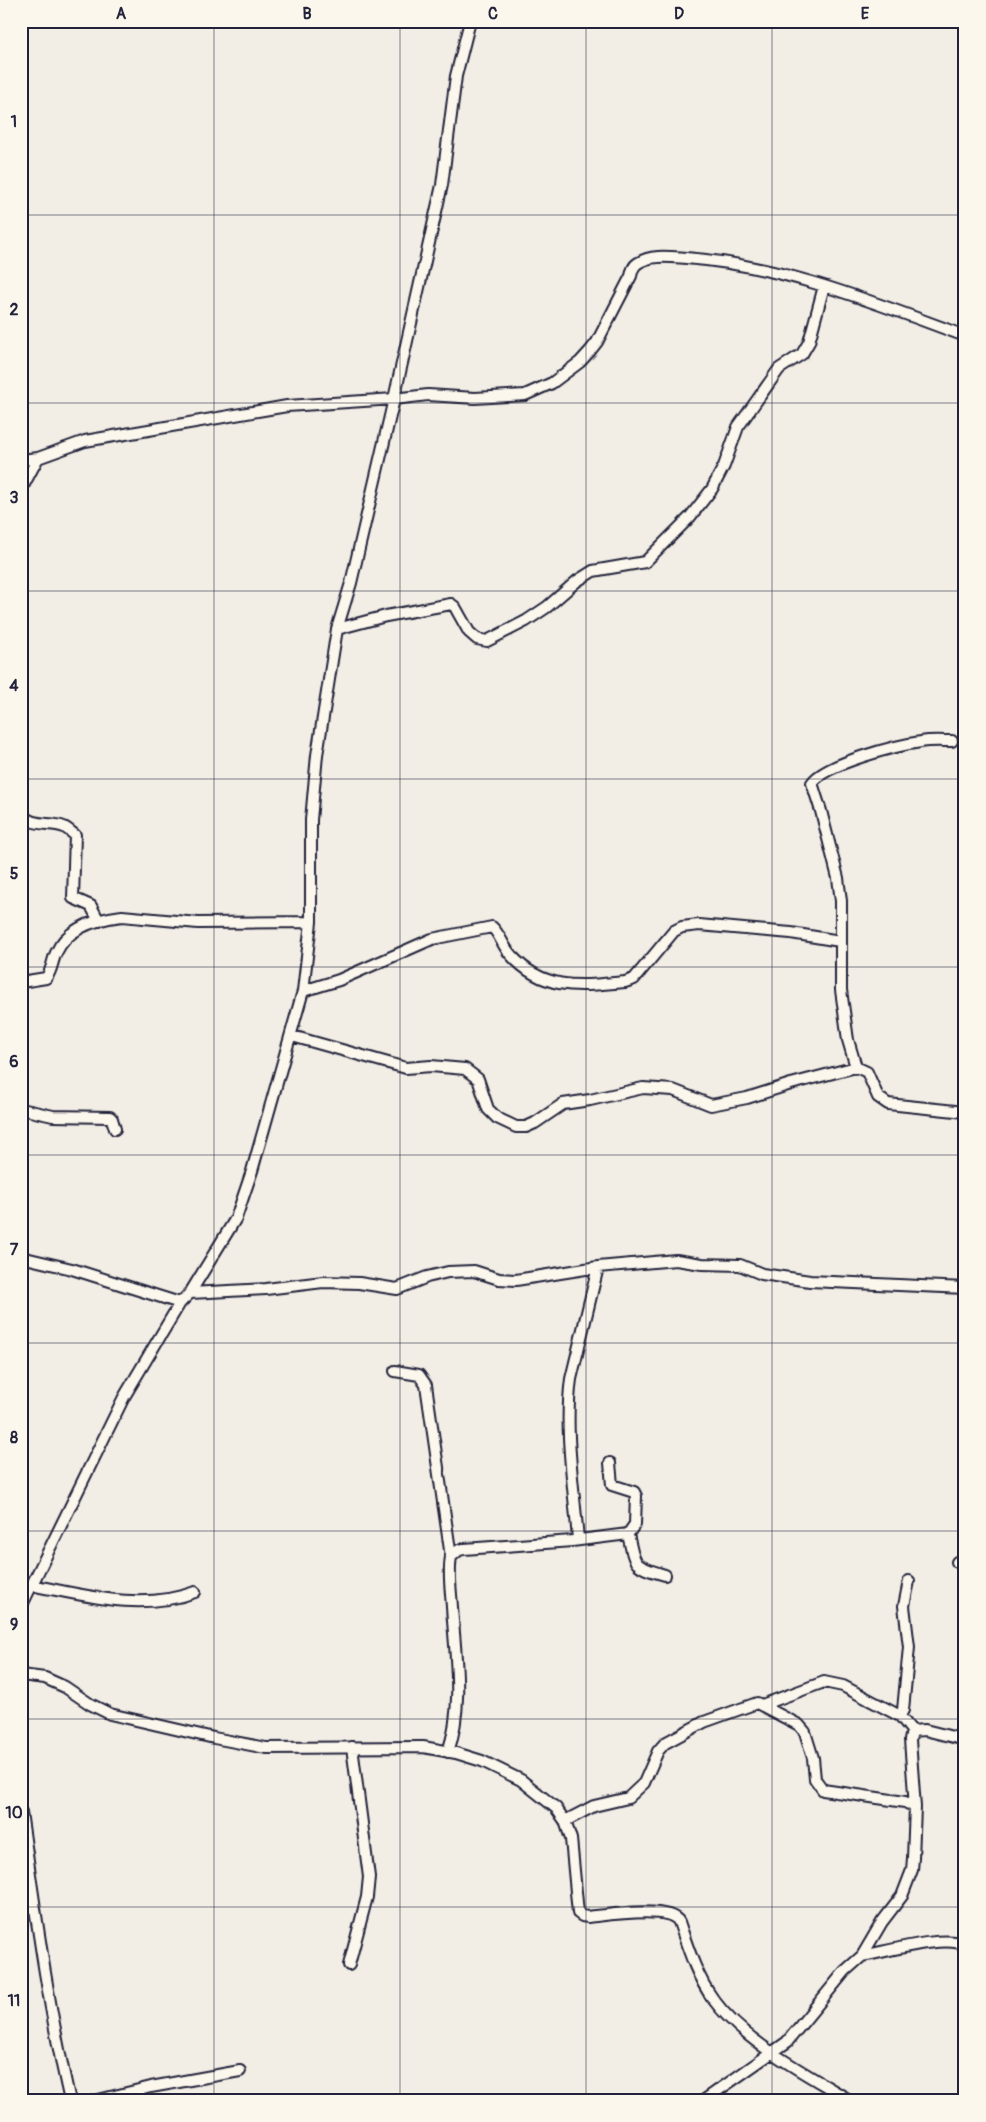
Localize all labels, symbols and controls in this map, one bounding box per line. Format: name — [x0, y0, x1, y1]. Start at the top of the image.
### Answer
text: A — [116, 4, 127, 24]
text: B — [302, 4, 312, 24]
text: C — [488, 4, 498, 24]
text: D — [674, 4, 684, 24]
text: E — [861, 4, 870, 24]
text: 1 — [11, 112, 17, 132]
text: 2 — [10, 300, 19, 320]
text: 3 — [10, 488, 19, 508]
text: 4 — [9, 676, 19, 696]
text: 5 — [10, 864, 19, 884]
text: 6 — [9, 1052, 19, 1072]
text: 7 — [10, 1240, 19, 1260]
text: 8 — [10, 1428, 18, 1448]
text: 9 — [10, 1615, 18, 1635]
text: 10 — [5, 1803, 23, 1823]
text: 11 — [8, 1991, 20, 2011]

